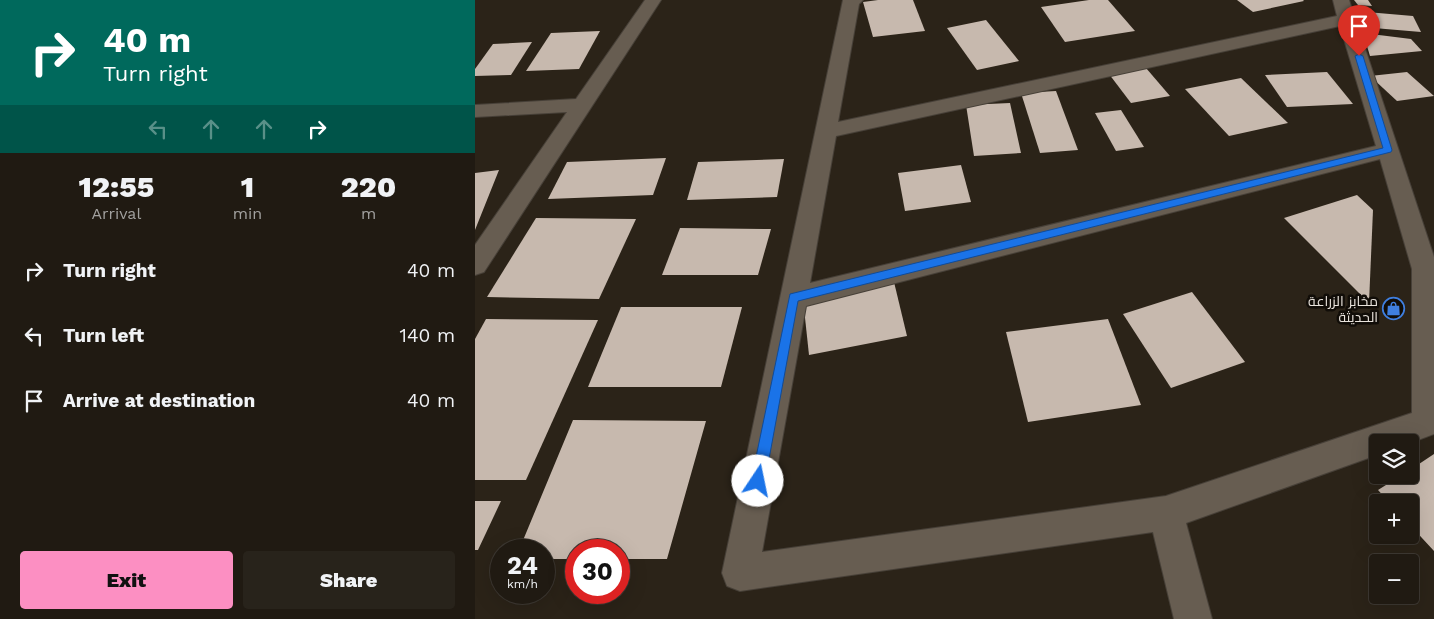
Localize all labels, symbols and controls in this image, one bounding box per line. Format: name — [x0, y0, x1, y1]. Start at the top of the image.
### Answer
pin — [1338, 5, 1380, 56]
icon: arrive — [1345, 12, 1373, 40]
text: 40 m — [103, 19, 191, 61]
icon: right — [20, 20, 85, 85]
text: Turn right — [103, 61, 208, 86]
icon: left — [144, 115, 172, 143]
icon: ahead — [197, 115, 225, 143]
icon: ahead — [250, 115, 278, 143]
icon: right — [303, 115, 331, 143]
text: 12:55 — [79, 169, 154, 204]
text: 1 — [241, 169, 254, 204]
text: 220 — [341, 169, 396, 204]
text: Arrival — [91, 204, 141, 223]
text: min — [233, 204, 262, 223]
text: m — [361, 204, 376, 223]
icon: right — [20, 257, 48, 285]
text: Turn right — [63, 259, 156, 282]
text: 40 m — [407, 259, 455, 282]
place label: مخابز الزراعة الحديثة — [1308, 293, 1378, 325]
shop icon: مخابز الزراعة الحديثة — [1382, 297, 1406, 321]
icon: left — [20, 322, 48, 350]
text: Turn left — [63, 324, 144, 347]
text: 140 m — [400, 324, 455, 347]
icon: arrive — [20, 387, 48, 415]
text: Arrive at destination — [63, 389, 255, 412]
text: 40 m — [407, 389, 455, 412]
map controls — [1369, 434, 1419, 604]
button: layers — [1369, 434, 1419, 484]
position arrow — [731, 454, 783, 506]
button: + — [1369, 494, 1419, 544]
speed limit sign: 30 — [565, 539, 630, 604]
button: Exit — [20, 551, 233, 609]
button: Share — [243, 551, 455, 609]
text: 24 — [507, 551, 538, 580]
button: − — [1369, 554, 1419, 604]
text: km/h — [507, 577, 538, 591]

